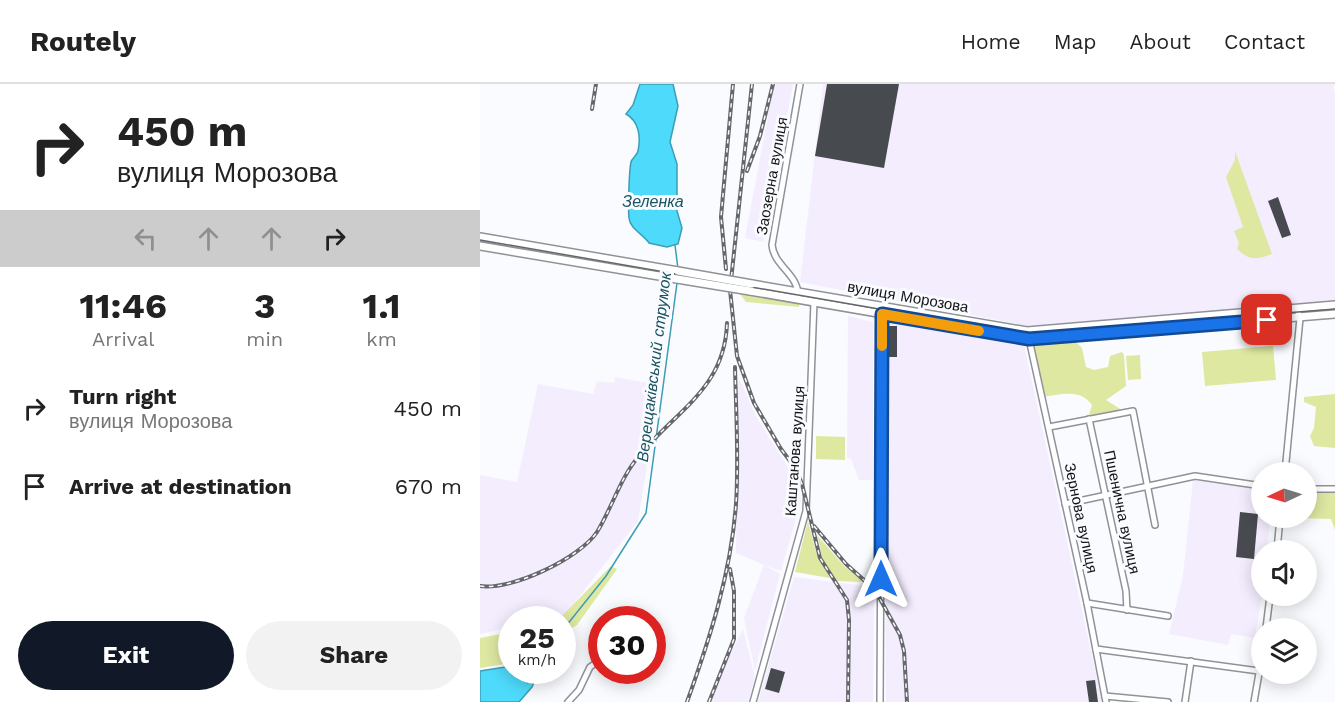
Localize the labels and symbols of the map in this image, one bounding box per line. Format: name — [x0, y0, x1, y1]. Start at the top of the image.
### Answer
street label: Заозерна вулиця — [753, 116, 791, 236]
water label: Зеленка — [622, 192, 684, 211]
water label: Верещаківський струмок — [633, 270, 675, 463]
street label: вулиця Морозова — [846, 278, 971, 317]
pin — [1241, 294, 1292, 345]
street label: Каштанова вулиця — [781, 385, 809, 517]
street label: Пшенична вулиця — [1100, 448, 1144, 576]
street label: Зернова вулиця — [1061, 461, 1101, 575]
north arrow — [1251, 462, 1317, 528]
position arrow — [849, 547, 913, 611]
speed limit sign: 30 — [588, 606, 666, 684]

